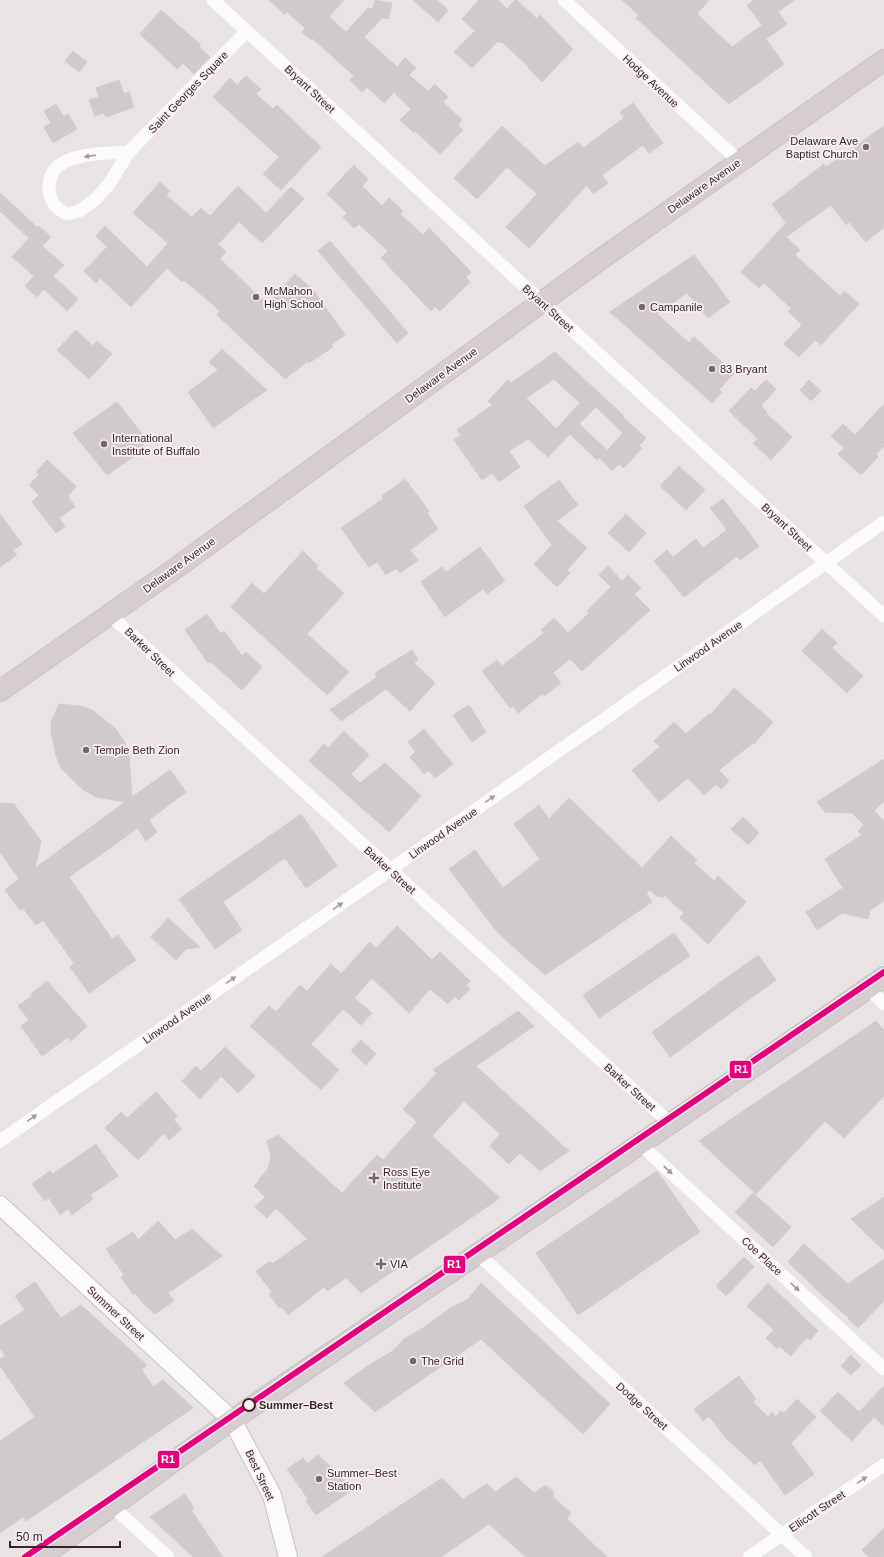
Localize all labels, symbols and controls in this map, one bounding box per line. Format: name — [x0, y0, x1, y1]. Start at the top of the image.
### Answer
street label: Saint Georges Square — [146, 49, 230, 135]
street label: Hodge Avenue — [621, 52, 681, 110]
street label: Bryant Street — [282, 63, 338, 115]
place label: Delaware Ave Baptist Church — [786, 135, 858, 160]
marker: Delaware Ave Baptist Church — [861, 142, 871, 152]
one-way arrow — [84, 153, 96, 159]
street label: Delaware Avenue — [665, 156, 743, 216]
street label: Bryant Street — [520, 282, 576, 334]
place label: McMahon High School — [264, 285, 323, 310]
marker: McMahon High School — [251, 292, 261, 302]
place label: Campanile — [650, 301, 703, 313]
marker: Campanile — [637, 302, 647, 312]
street label: Delaware Avenue — [403, 345, 479, 405]
place label: 83 Bryant — [720, 363, 767, 375]
marker: 83 Bryant — [707, 364, 717, 374]
place label: International Institute of Buffalo — [112, 432, 200, 457]
marker: International Institute of Buffalo — [99, 439, 109, 449]
street label: Bryant Street — [759, 501, 815, 553]
street label: Delaware Avenue — [141, 535, 217, 595]
street label: Linwood Avenue — [672, 618, 744, 674]
street label: Barker Street — [123, 625, 177, 679]
place label: Temple Beth Zion — [94, 744, 180, 756]
marker: Temple Beth Zion — [81, 745, 91, 755]
one-way arrow — [485, 795, 495, 803]
street label: Linwood Avenue — [407, 805, 479, 861]
street label: Barker Street — [362, 844, 418, 896]
one-way arrow — [332, 902, 343, 910]
one-way arrow — [226, 976, 236, 984]
street label: Linwood Avenue — [141, 990, 213, 1046]
line badge: R1 — [729, 1060, 752, 1079]
street label: Barker Street — [602, 1061, 658, 1113]
text: R1 — [734, 1063, 748, 1075]
one-way arrow — [27, 1114, 37, 1122]
place label: Ross Eye Institute — [383, 1166, 430, 1191]
one-way arrow — [663, 1166, 674, 1175]
marker: Ross Eye Institute — [368, 1172, 380, 1184]
street label: Coe Place — [739, 1234, 785, 1278]
line badge: R1 — [443, 1255, 466, 1274]
marker: VIA — [375, 1258, 387, 1270]
place label: VIA — [390, 1258, 408, 1270]
text: R1 — [447, 1258, 461, 1270]
one-way arrow — [790, 1282, 800, 1292]
street label: Summer Street — [85, 1283, 147, 1343]
place label: The Grid — [421, 1355, 464, 1367]
marker: The Grid — [408, 1356, 418, 1366]
street label: Dodge Street — [614, 1380, 670, 1432]
marker: Summer–Best — [242, 1398, 256, 1412]
place label: Summer–Best — [259, 1399, 333, 1411]
street label: Best Street — [243, 1448, 277, 1502]
line badge: R1 — [157, 1450, 180, 1469]
text: R1 — [161, 1453, 175, 1465]
place label: Summer–Best Station — [327, 1467, 397, 1492]
marker: Summer–Best Station — [314, 1474, 324, 1484]
one-way arrow — [857, 1476, 868, 1484]
street label: Ellicott Street — [787, 1488, 847, 1534]
scale bar — [10, 1523, 120, 1549]
text: 50 m — [16, 1530, 43, 1544]

